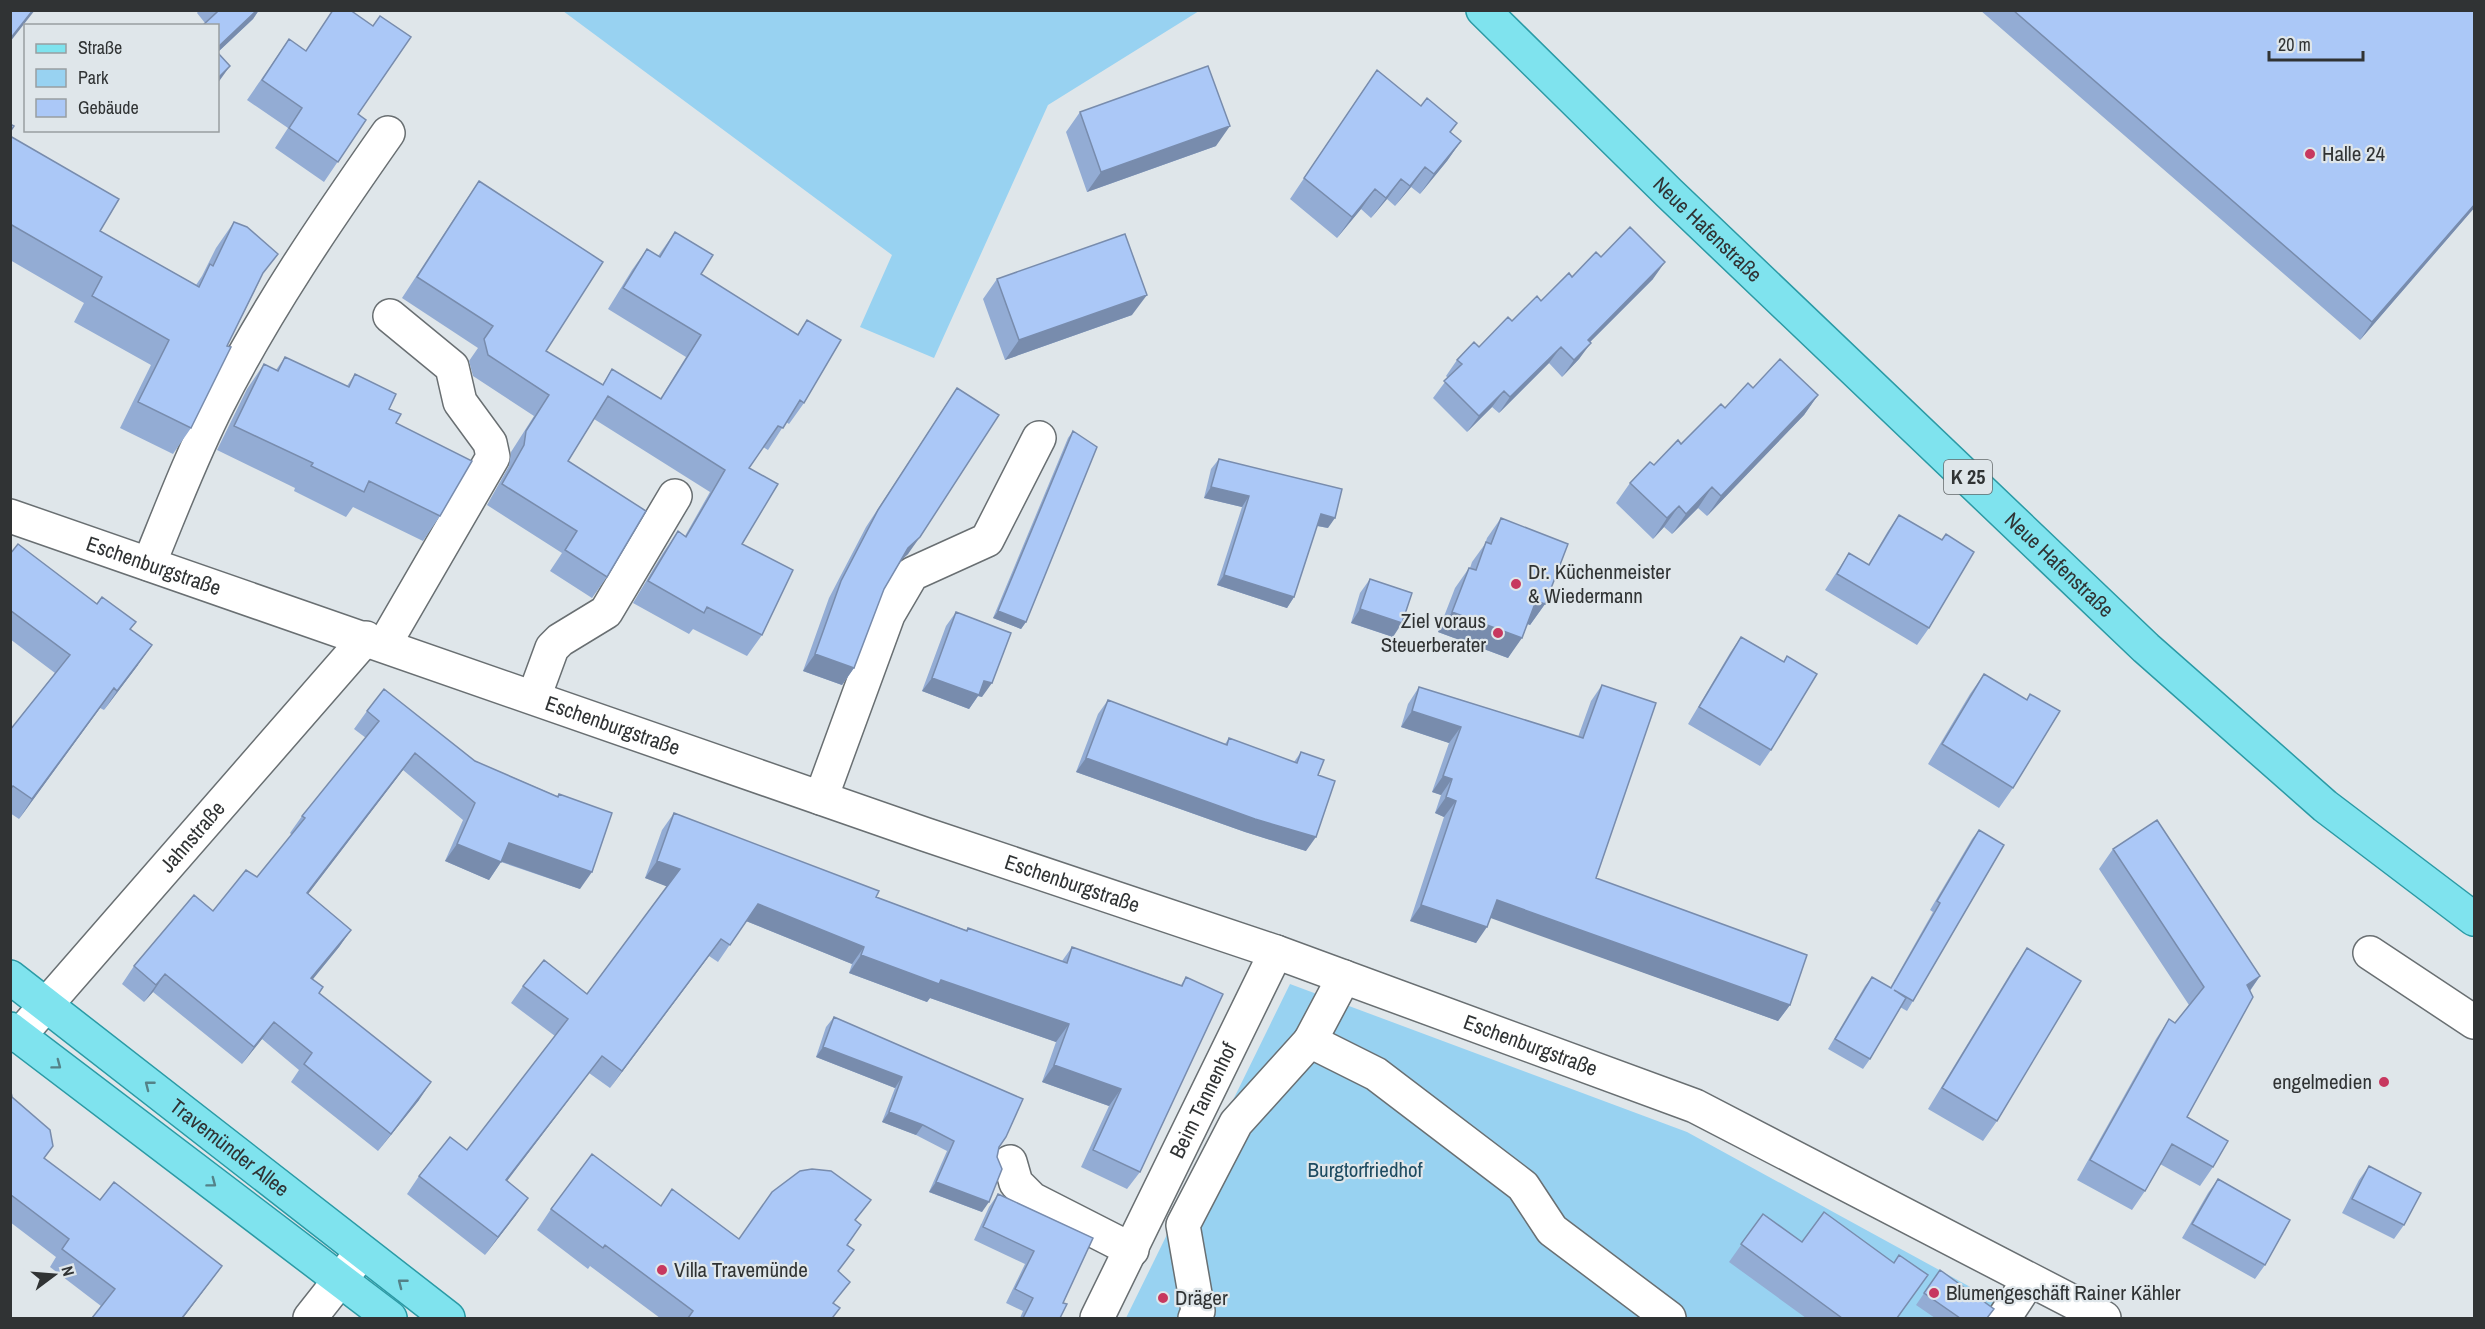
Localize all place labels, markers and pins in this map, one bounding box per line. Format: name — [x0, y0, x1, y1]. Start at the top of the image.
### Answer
place label: Halle 24 — [2322, 139, 2386, 168]
marker: Halle 24 — [2303, 147, 2317, 161]
place label: Dr. Küchenmeister & Wiedermann — [1528, 557, 1671, 610]
marker: Dr. Küchenmeister & Wiedermann — [1509, 577, 1523, 591]
place label: Ziel voraus Steuerberater — [1381, 606, 1486, 659]
marker: Ziel voraus Steuerberater — [1491, 626, 1505, 640]
place label: engelmedien — [2272, 1067, 2372, 1096]
marker: engelmedien — [2377, 1075, 2391, 1089]
place label: Villa Travemünde — [674, 1255, 808, 1284]
marker: Villa Travemünde — [655, 1263, 669, 1277]
place label: Blumengeschäft Rainer Kähler — [1946, 1278, 2181, 1307]
place label: Dräger — [1175, 1283, 1228, 1312]
marker: Blumengeschäft Rainer Kähler — [1927, 1286, 1941, 1300]
marker: Dräger — [1156, 1291, 1170, 1305]

